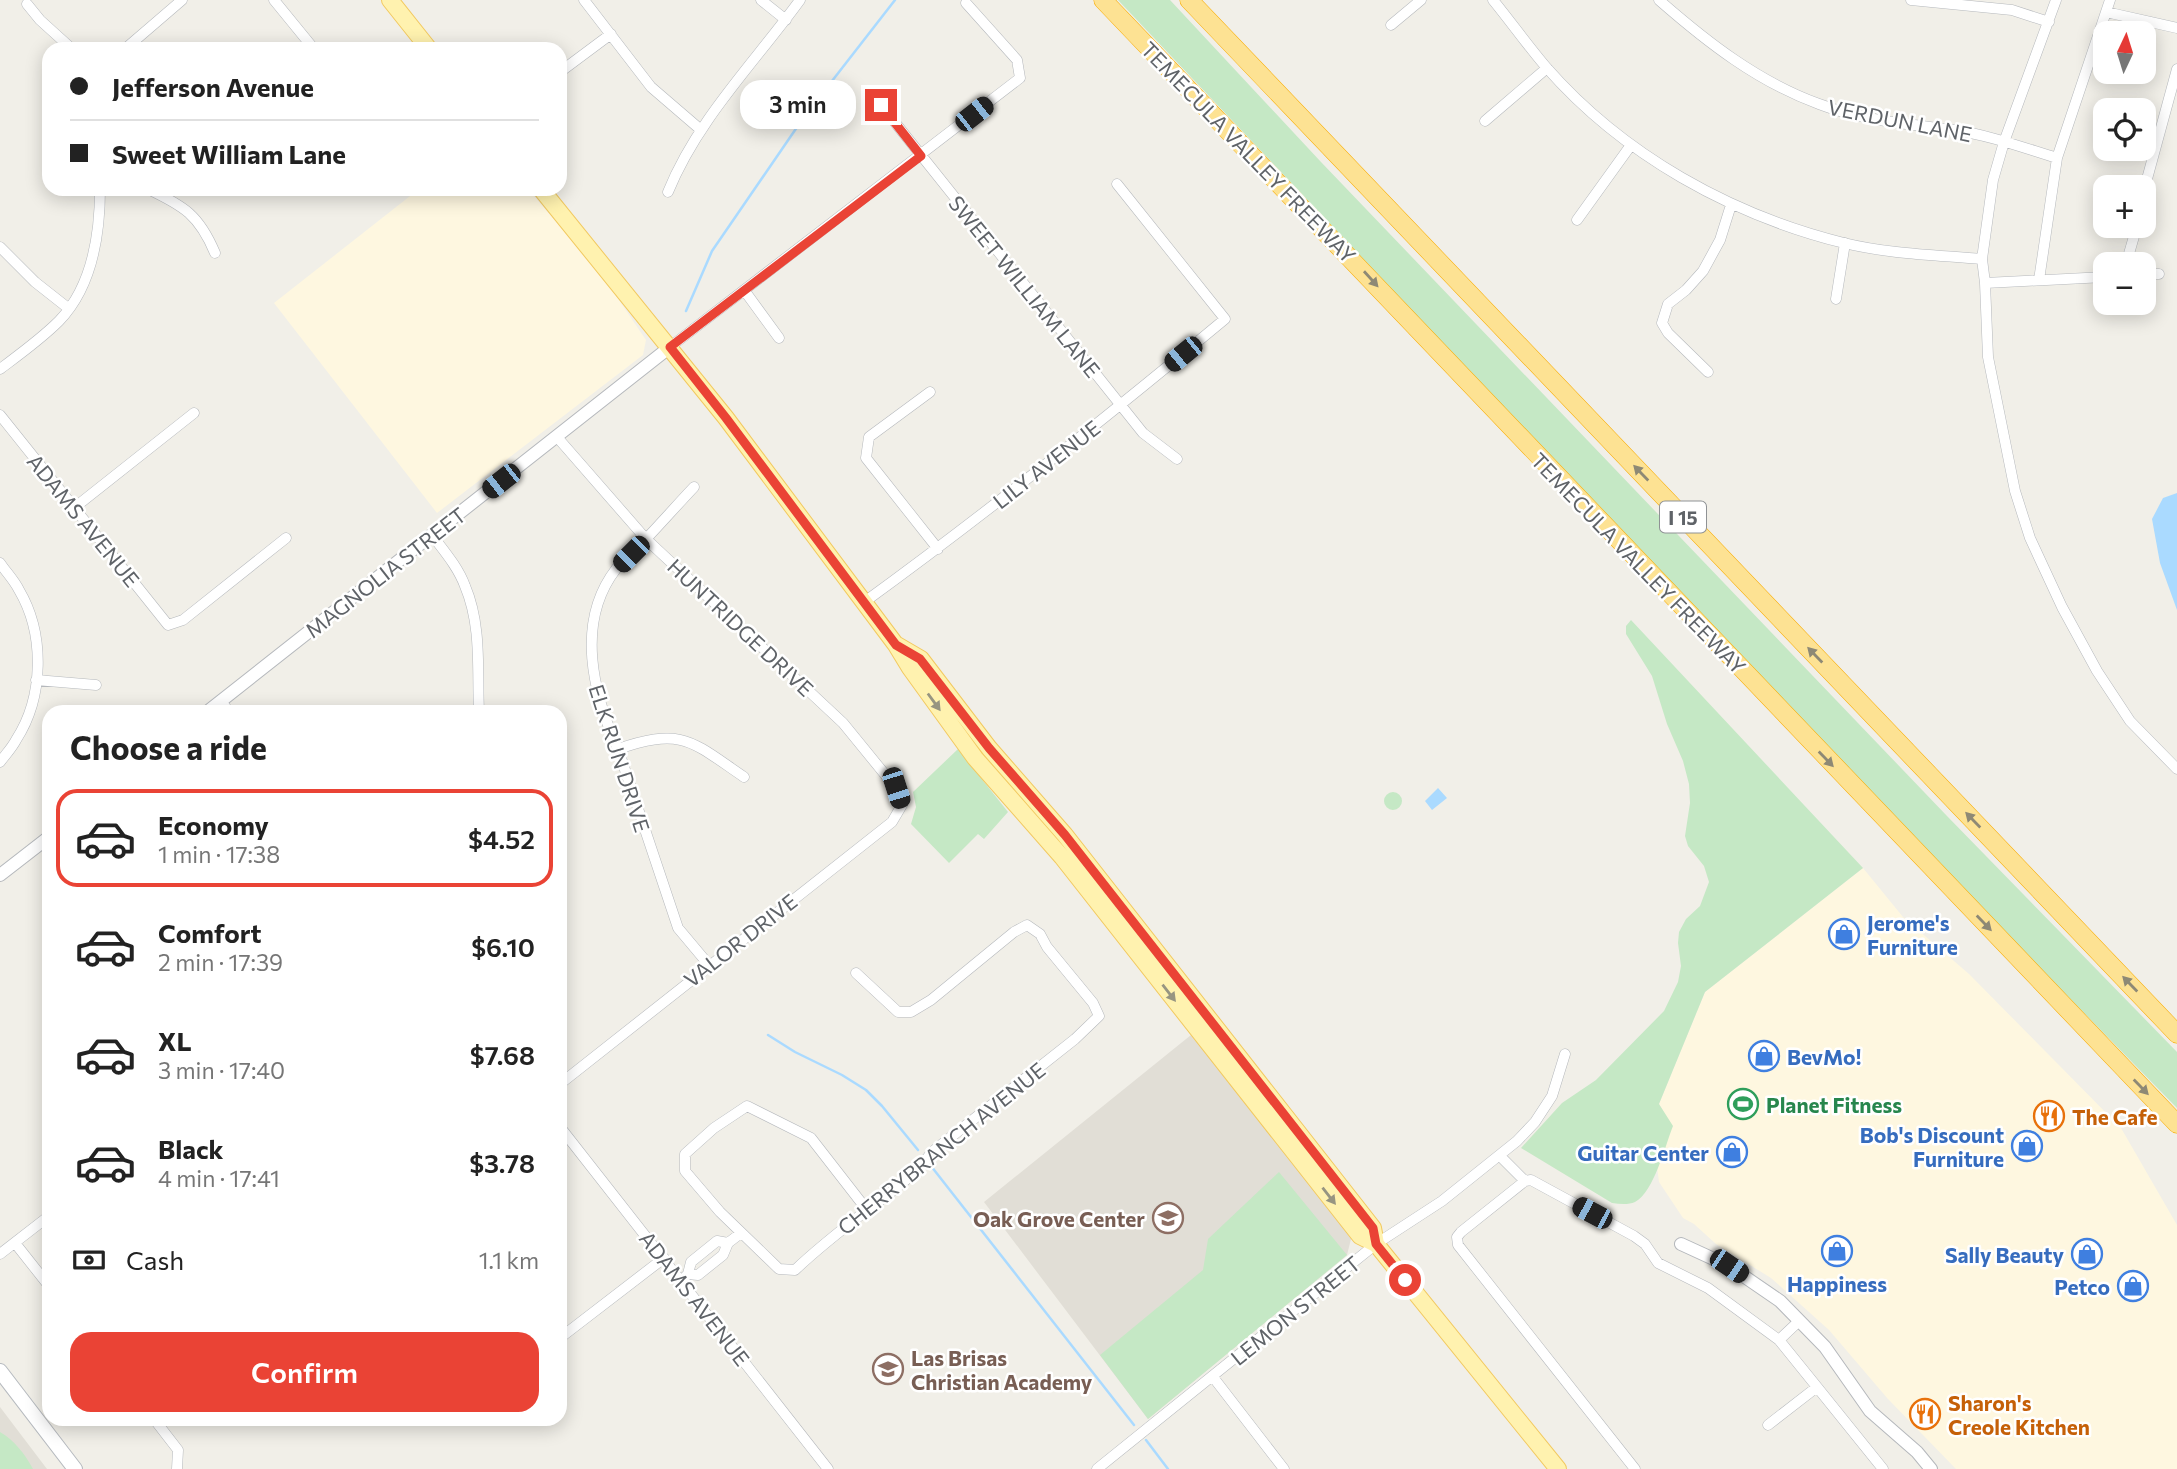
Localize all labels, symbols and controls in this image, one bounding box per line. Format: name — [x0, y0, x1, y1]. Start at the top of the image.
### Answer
north arrow — [2093, 21, 2156, 84]
map controls — [2093, 21, 2156, 315]
street label: TEMECULA VALLEY FREEWAY — [1137, 36, 1362, 268]
text: Jefferson Avenue — [112, 71, 314, 102]
callout: 3 min — [741, 80, 856, 130]
route end — [865, 89, 897, 121]
text: 3 min — [769, 90, 827, 118]
car — [951, 93, 998, 135]
street label: VERDUN LANE — [1826, 94, 1974, 146]
button: locate — [2093, 98, 2156, 161]
text: Sweet William Lane — [112, 138, 346, 169]
button: + — [2093, 175, 2156, 238]
street label: SWEET WILLIAM LANE — [944, 190, 1106, 382]
button: − — [2093, 252, 2156, 315]
one-way arrow — [1362, 270, 1378, 287]
car — [1161, 333, 1206, 375]
street label: LILY AVENUE — [988, 414, 1104, 514]
street label: TEMECULA VALLEY FREEWAY — [1527, 447, 1752, 679]
street label: ADAMS AVENUE — [23, 449, 145, 591]
car — [478, 460, 525, 502]
one-way arrow — [1634, 465, 1650, 482]
street label: MAGNOLIA STREET — [300, 502, 470, 642]
road number: I 15 — [1660, 502, 1706, 532]
car — [609, 532, 654, 576]
street label: HUNTRIDGE DRIVE — [663, 553, 819, 701]
one-way arrow — [1807, 647, 1824, 664]
street label: ELK RUN DRIVE — [584, 681, 656, 835]
one-way arrow — [927, 693, 941, 711]
text: Choose a ride — [70, 727, 267, 767]
one-way arrow — [1818, 750, 1834, 767]
car — [880, 765, 913, 811]
icon: car — [74, 807, 137, 870]
text: Economy — [158, 809, 269, 840]
one-way arrow — [1965, 812, 1981, 829]
text: $4.52 — [468, 823, 535, 854]
text: 1 min · 17:38 — [158, 840, 280, 868]
street label: VALOR DRIVE — [679, 888, 801, 992]
place label: Jerome's Furniture — [1867, 910, 1958, 959]
one-way arrow — [1975, 914, 1991, 931]
icon: car — [74, 915, 137, 978]
text: Comfort — [158, 917, 261, 948]
shop icon: Jerome's Furniture — [1827, 917, 1861, 951]
text: $6.10 — [471, 931, 535, 962]
text: 2 min · 17:39 — [158, 948, 283, 976]
one-way arrow — [2121, 976, 2138, 993]
one-way arrow — [1161, 985, 1176, 1002]
icon: car — [74, 1023, 137, 1086]
text: XL — [158, 1025, 192, 1056]
text: $7.68 — [470, 1039, 535, 1070]
shop icon: BevMo! — [1747, 1039, 1781, 1073]
place label: BevMo! — [1787, 1044, 1861, 1069]
text: 3 min · 17:40 — [158, 1056, 285, 1084]
street label: CHERRYBRANCH AVENUE — [832, 1057, 1050, 1239]
one-way arrow — [2133, 1078, 2149, 1095]
sports icon: Planet Fitness — [1726, 1087, 1760, 1121]
place label: Planet Fitness — [1766, 1092, 1902, 1117]
restaurant icon: The Cafe — [2032, 1099, 2066, 1133]
place label: The Cafe — [2072, 1104, 2157, 1129]
place label: Bob's Discount Furniture — [1860, 1122, 2004, 1171]
shop icon: Bob's Discount Furniture — [2010, 1129, 2044, 1163]
icon: car — [74, 1131, 137, 1194]
text: Black — [158, 1133, 224, 1164]
shop icon: Guitar Center — [1715, 1135, 1749, 1169]
place label: Guitar Center — [1577, 1140, 1709, 1165]
text: $3.78 — [469, 1147, 535, 1178]
text: 4 min · 17:41 — [158, 1164, 280, 1192]
one-way arrow — [1321, 1186, 1336, 1204]
car — [1569, 1194, 1616, 1232]
school or university icon: Oak Grove Center — [1151, 1201, 1185, 1235]
place label: Oak Grove Center — [973, 1206, 1145, 1231]
street label: ADAMS AVENUE — [635, 1226, 755, 1370]
shop icon: Happiness — [1820, 1234, 1854, 1268]
shop icon: Sally Beauty — [2070, 1237, 2104, 1271]
icon: cash — [70, 1241, 108, 1279]
place label: Sally Beauty — [1945, 1242, 2064, 1267]
text: Cash — [126, 1244, 184, 1275]
text: 1.1 km — [479, 1246, 539, 1274]
car — [1706, 1246, 1753, 1286]
street label: LEMON STREET — [1225, 1250, 1365, 1370]
route start — [1389, 1264, 1421, 1296]
shop icon: Petco — [2116, 1269, 2150, 1303]
place label: Happiness — [1787, 1271, 1887, 1296]
place label: Petco — [2054, 1274, 2110, 1299]
button: Confirm — [70, 1332, 539, 1412]
place label: Las Brisas Christian Academy — [911, 1345, 1093, 1394]
school or university icon: Las Brisas Christian Academy — [871, 1352, 905, 1386]
place label: Sharon's Creole Kitchen — [1948, 1390, 2090, 1439]
restaurant icon: Sharon's Creole Kitchen — [1908, 1397, 1942, 1431]

